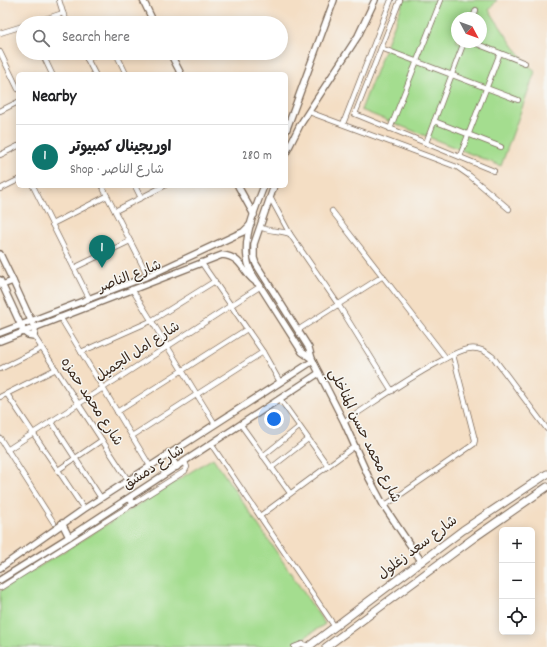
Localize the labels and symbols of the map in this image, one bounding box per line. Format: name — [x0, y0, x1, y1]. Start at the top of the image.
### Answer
north arrow — [451, 12, 487, 48]
pin: 1 — [89, 235, 115, 268]
street label: شارع الناصر — [94, 256, 165, 299]
street label: شارع امل الجميل — [92, 317, 184, 387]
street label: شارع محمد حمزه — [55, 354, 127, 450]
street label: شارع محمد حسن المناخلي — [322, 366, 405, 507]
your location — [264, 409, 284, 429]
street label: شارع دمشق — [119, 441, 189, 495]
street label: شارع سعد زغلول — [374, 511, 462, 585]

